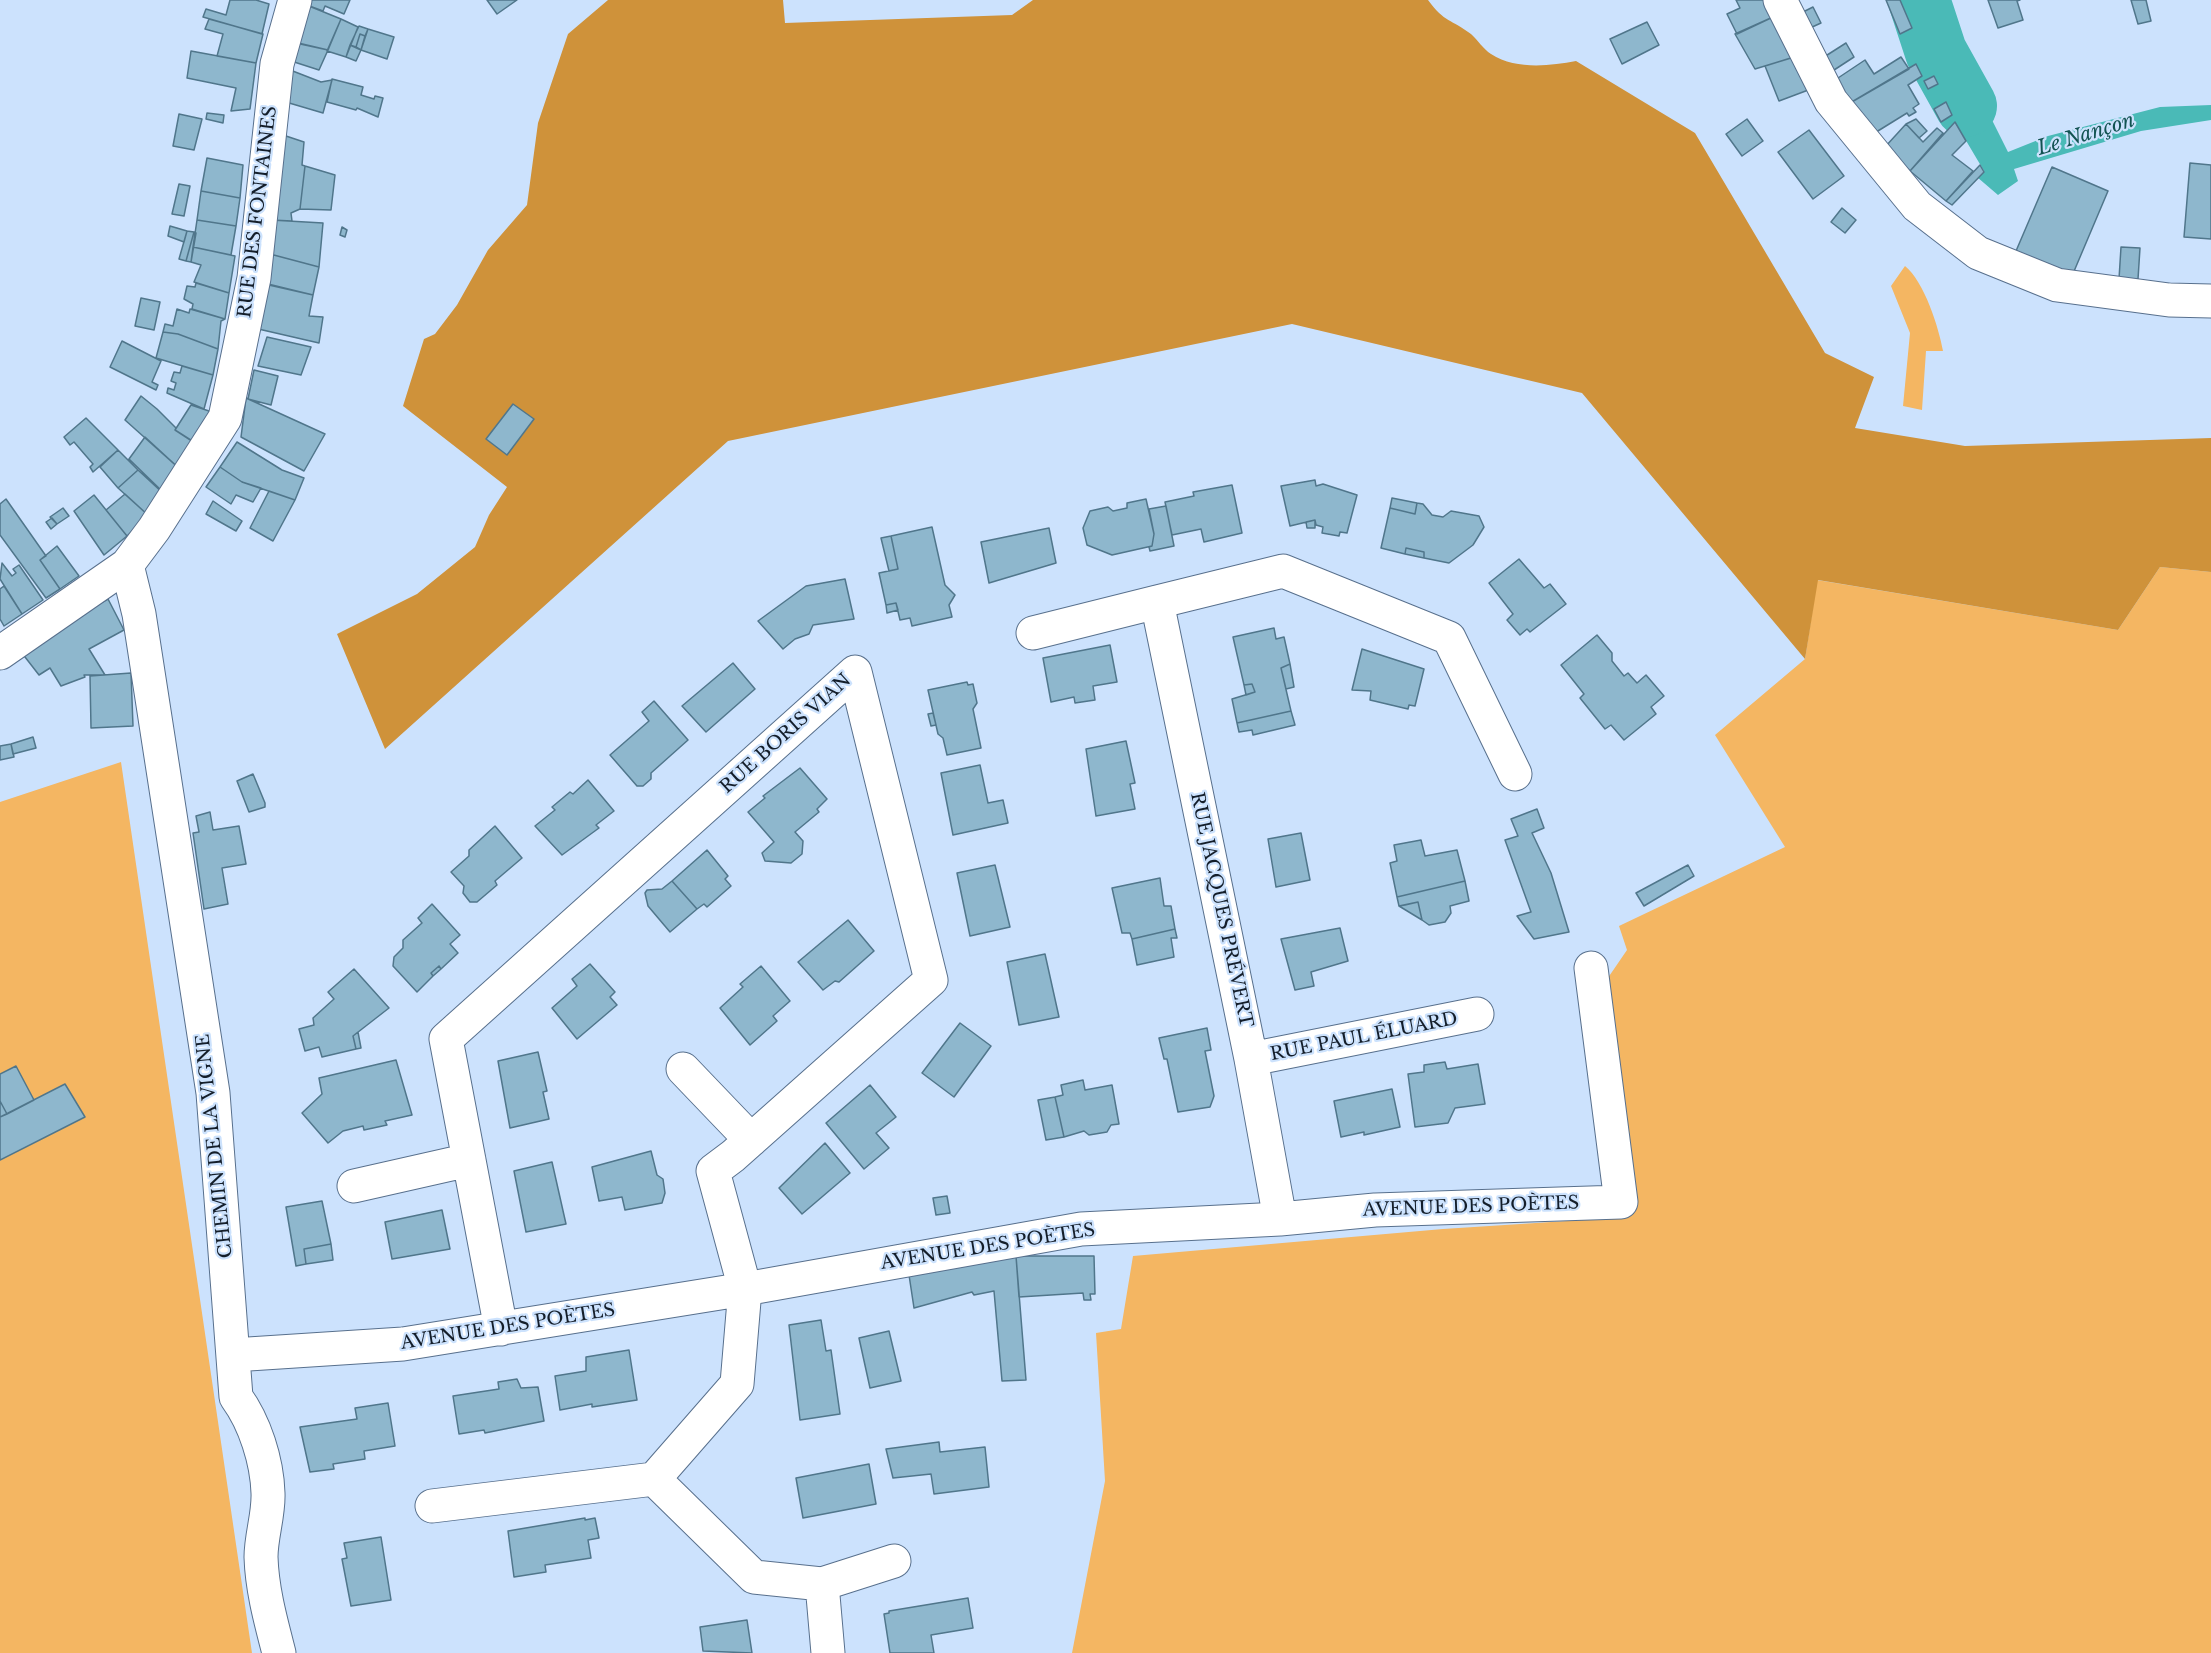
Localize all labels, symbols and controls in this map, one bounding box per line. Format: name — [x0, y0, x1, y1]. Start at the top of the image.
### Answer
street label: RUE DES FONTAINES — [234, 105, 282, 319]
water label: Le Nançon — [2034, 109, 2138, 161]
street label: RUE BORIS VIAN — [716, 670, 856, 798]
street label: RUE JACQUES PRÉVERT — [1186, 791, 1256, 1029]
street label: RUE PAUL ÉLUARD — [1269, 1008, 1459, 1066]
street label: CHEMIN DE LA VIGNE — [192, 1033, 238, 1259]
street label: AVENUE DES POÈTES — [1362, 1192, 1580, 1222]
street label: AVENUE DES POÈTES — [879, 1219, 1097, 1275]
street label: AVENUE DES POÈTES — [399, 1299, 617, 1355]

